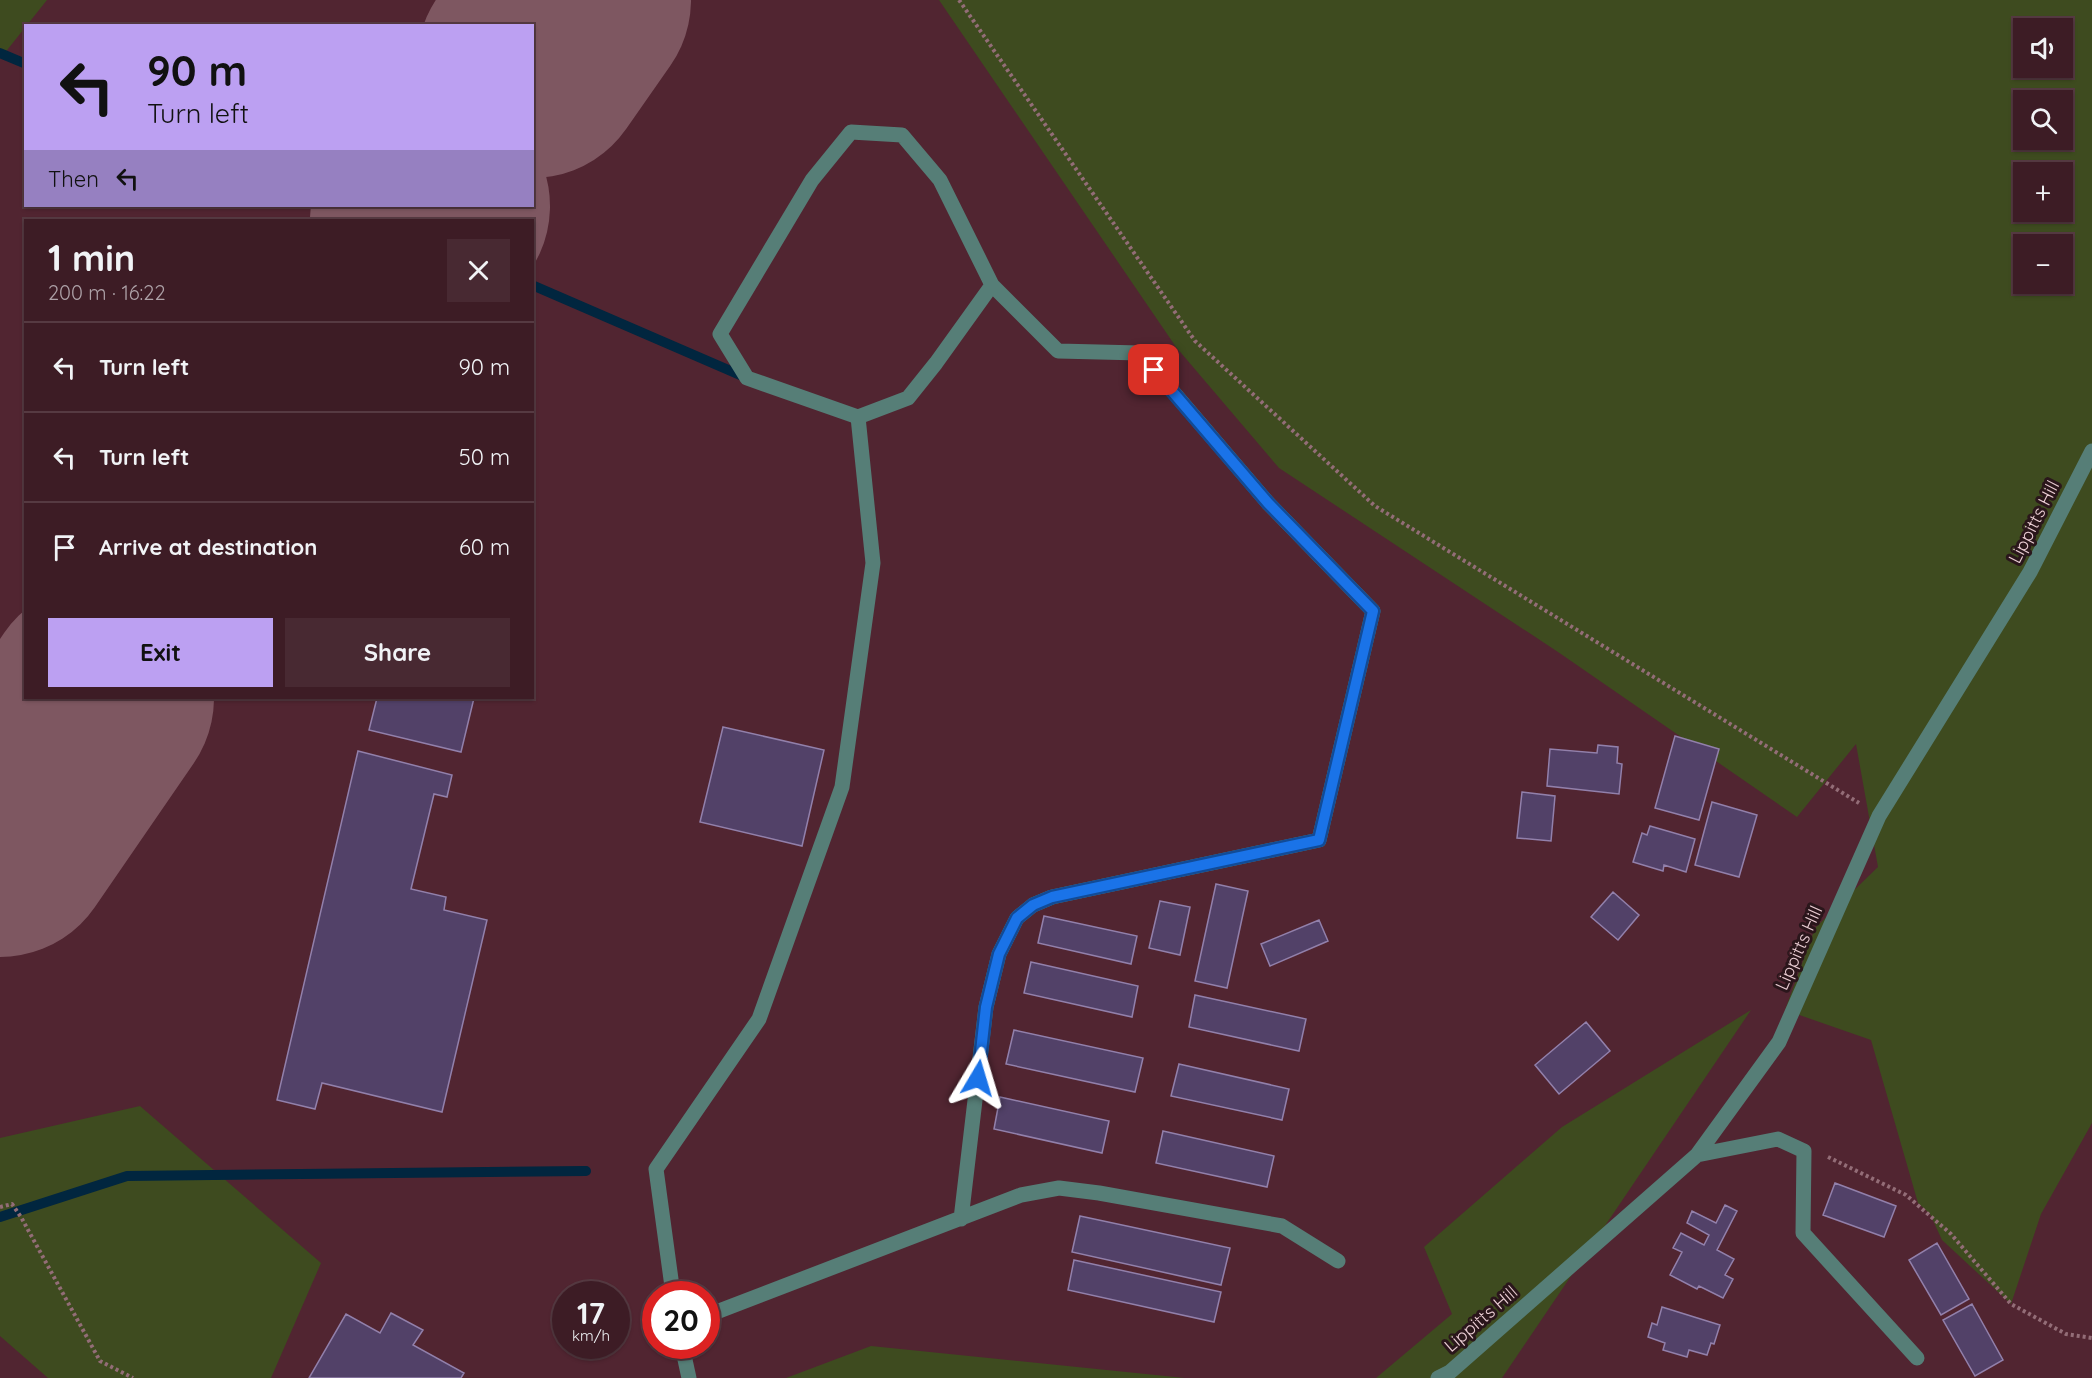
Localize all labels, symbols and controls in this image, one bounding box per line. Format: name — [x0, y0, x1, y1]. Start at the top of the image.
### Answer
map controls — [2013, 18, 2073, 294]
button: sound — [2013, 18, 2073, 78]
text: 90 m — [147, 44, 247, 97]
icon: left — [48, 48, 126, 126]
button: search — [2013, 90, 2073, 150]
text: Turn left — [147, 96, 249, 130]
icon: left — [111, 162, 144, 195]
button: + — [2013, 162, 2073, 222]
text: Then — [48, 165, 99, 193]
button: − — [2013, 234, 2073, 294]
text: 1 min — [48, 235, 135, 280]
button: close — [447, 239, 510, 302]
text: 200 m · 16:22 — [48, 280, 165, 305]
pin — [1128, 344, 1179, 395]
icon: left — [48, 351, 81, 384]
text: Turn left — [99, 353, 189, 381]
text: 90 m — [459, 353, 510, 381]
icon: arrive — [1137, 353, 1170, 386]
icon: left — [48, 441, 81, 474]
text: Turn left — [99, 443, 189, 471]
text: 50 m — [459, 443, 510, 471]
street label: Lippitts Hill — [2003, 476, 2064, 567]
icon: arrive — [48, 531, 81, 564]
text: Arrive at destination — [99, 533, 317, 561]
text: 60 m — [459, 533, 510, 561]
button: Exit — [48, 618, 273, 687]
button: Share — [285, 618, 510, 687]
street label: Lippitts Hill — [1770, 902, 1827, 994]
position arrow — [946, 1046, 1010, 1110]
street label: Lippitts Hill — [1439, 1280, 1522, 1357]
speed limit sign: 20 — [642, 1281, 720, 1359]
text: 17 — [577, 1294, 605, 1332]
text: km/h — [572, 1326, 610, 1345]

